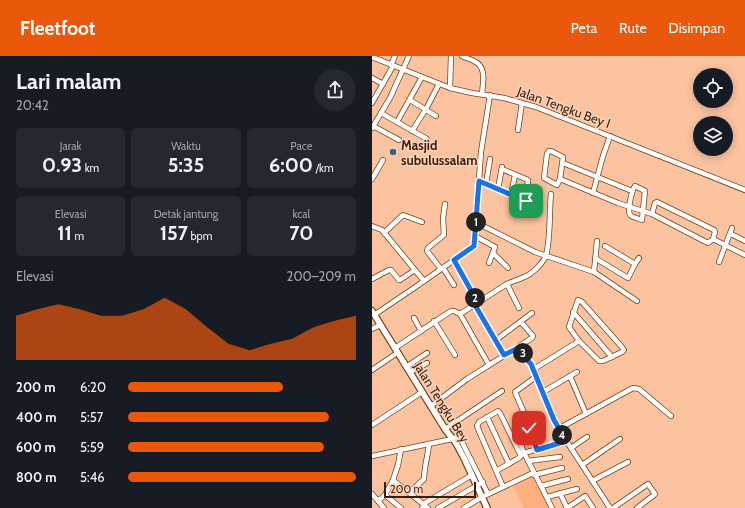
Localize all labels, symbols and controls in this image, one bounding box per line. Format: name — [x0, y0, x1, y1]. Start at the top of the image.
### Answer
text: Fleetfoot — [20, 17, 95, 40]
text: Peta — [571, 19, 597, 37]
text: Rute — [619, 19, 647, 37]
text: Disimpan — [669, 19, 725, 37]
text: Lari malam — [16, 68, 121, 95]
map controls — [693, 68, 733, 156]
button: locate — [693, 68, 733, 108]
button: share — [314, 69, 356, 111]
street label: Jalan Tengku Bey I — [514, 82, 613, 131]
text: 20:42 — [16, 97, 49, 113]
button: layers — [693, 116, 733, 156]
place label: Masjid subulussalam — [401, 137, 477, 168]
text: Jarak — [60, 139, 81, 153]
text: Waktu — [171, 139, 201, 153]
text: Pace — [290, 139, 312, 153]
marker: Masjid subulussalam — [388, 147, 398, 157]
text: 0.93 — [42, 153, 82, 177]
text: 5:35 — [168, 153, 204, 177]
text: 6:00 — [269, 153, 313, 177]
text: km — [82, 161, 99, 175]
text: /km — [313, 161, 334, 175]
pin — [509, 184, 543, 218]
icon: arrive — [515, 190, 537, 212]
text: Elevasi — [55, 207, 87, 221]
text: Detak jantung — [154, 207, 218, 221]
text: kcal — [293, 207, 310, 221]
pin: 1 — [466, 212, 486, 232]
text: 1 — [474, 215, 478, 229]
text: 11 — [57, 221, 72, 245]
text: 157 — [160, 221, 188, 245]
text: 70 — [289, 221, 313, 245]
text: m — [72, 229, 84, 243]
text: bpm — [188, 229, 212, 243]
text: Elevasi — [16, 268, 54, 284]
text: 200–209 m — [287, 268, 356, 284]
pin: 2 — [465, 288, 485, 308]
text: 2 — [472, 291, 478, 305]
pin: 3 — [513, 343, 533, 363]
text: 3 — [520, 346, 526, 360]
street label: Jalan Tengku Bey — [410, 358, 473, 445]
text: 200 m — [16, 379, 55, 395]
text: 6:20 — [80, 379, 106, 395]
text: 400 m — [16, 409, 57, 425]
text: 5:57 — [80, 409, 103, 425]
pin — [512, 411, 546, 445]
icon: check — [518, 417, 540, 439]
pin: 4 — [552, 425, 572, 445]
text: 4 — [559, 428, 565, 442]
text: 600 m — [16, 439, 56, 455]
text: 5:59 — [80, 439, 104, 455]
text: 800 m — [16, 469, 56, 485]
text: 5:46 — [80, 469, 105, 485]
scale bar — [384, 480, 476, 499]
text: 200 m — [390, 482, 423, 496]

